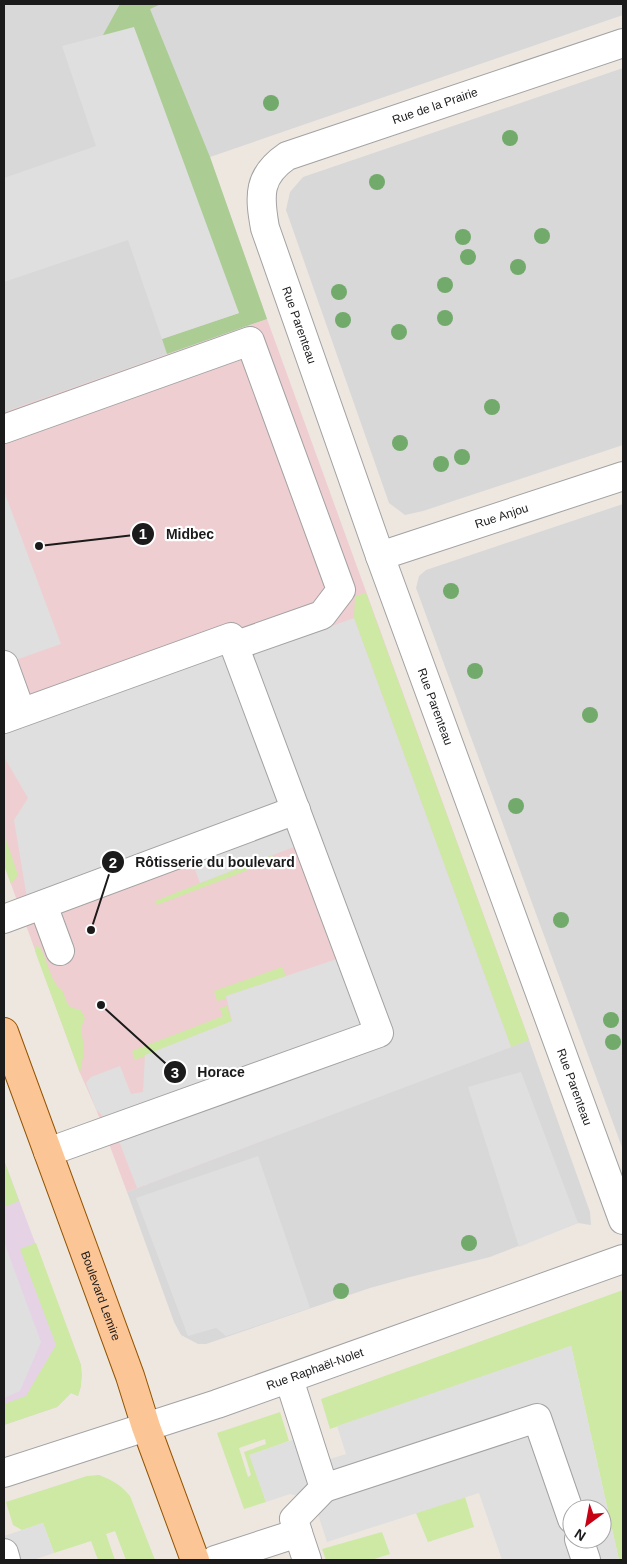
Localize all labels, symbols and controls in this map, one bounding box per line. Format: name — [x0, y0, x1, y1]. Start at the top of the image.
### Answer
street label: Rue de la Prairie — [390, 85, 480, 127]
street label: Rue Parenteau — [279, 285, 319, 366]
street label: Rue Anjou — [473, 501, 530, 531]
callout: Midbec — [131, 519, 224, 548]
text: 1 — [139, 525, 147, 542]
text: Midbec — [166, 526, 214, 542]
street label: Rue Parenteau — [415, 666, 456, 747]
callout: Rôtisserie du boulevard — [100, 848, 305, 877]
text: 2 — [109, 854, 117, 871]
text: Rôtisserie du boulevard — [135, 854, 295, 870]
street label: Rue Parenteau — [554, 1047, 595, 1127]
callout: Horace — [163, 1058, 255, 1087]
text: 3 — [171, 1064, 179, 1081]
text: Horace — [197, 1064, 245, 1080]
street label: Boulevard Lemire — [78, 1249, 124, 1343]
street label: Rue Raphaël-Nolet — [265, 1345, 366, 1393]
north arrow — [562, 1499, 612, 1549]
text: N — [572, 1526, 589, 1544]

